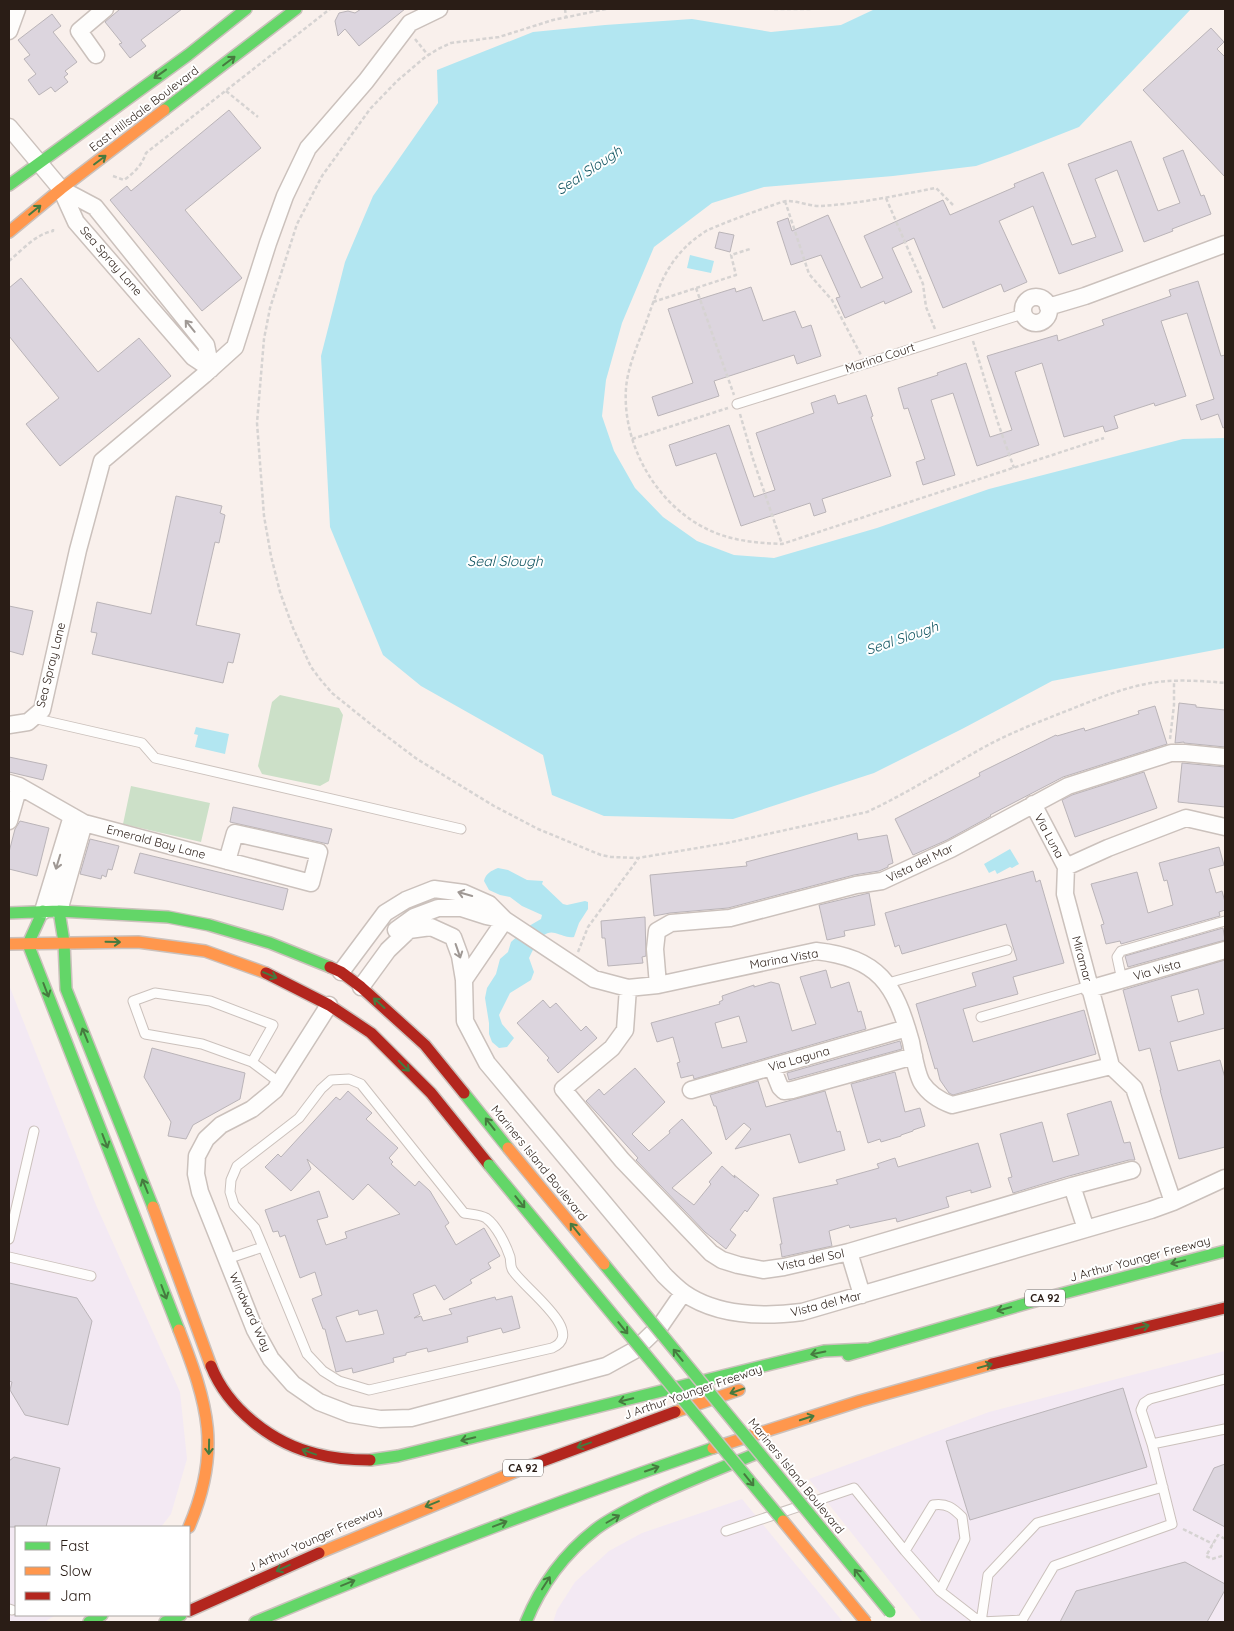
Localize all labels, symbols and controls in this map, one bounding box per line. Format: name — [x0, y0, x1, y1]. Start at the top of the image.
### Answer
one-way arrow — [222, 55, 235, 66]
street label: East Hillsdale Boulevard — [86, 63, 201, 155]
one-way arrow — [154, 69, 168, 79]
water label: Seal Slough — [553, 141, 626, 199]
one-way arrow — [93, 154, 106, 165]
one-way arrow — [28, 205, 41, 216]
street label: Sea Spray Lane — [77, 223, 146, 299]
one-way arrow — [185, 320, 196, 333]
street label: Marina Court — [843, 339, 917, 376]
water label: Seal Slough — [467, 552, 544, 570]
water label: Seal Slough — [863, 617, 942, 659]
street label: Sea Spray Lane — [33, 620, 68, 709]
street label: Via Luna — [1031, 811, 1067, 861]
street label: Emerald Bay Lane — [105, 821, 208, 862]
street label: Vista del Mar — [884, 840, 956, 885]
one-way arrow — [52, 854, 62, 870]
one-way arrow — [457, 889, 473, 899]
street label: Miramar — [1069, 934, 1096, 984]
one-way arrow — [104, 937, 121, 947]
one-way arrow — [454, 943, 463, 958]
street label: Marina Vista — [748, 945, 819, 972]
street label: Via Vista — [1131, 956, 1182, 983]
one-way arrow — [262, 971, 277, 981]
one-way arrow — [42, 982, 51, 997]
one-way arrow — [372, 997, 385, 1008]
one-way arrow — [80, 1028, 89, 1044]
street label: Via Laguna — [766, 1043, 831, 1074]
one-way arrow — [398, 1059, 410, 1072]
street label: Mariners Island Boulevard — [488, 1102, 591, 1223]
one-way arrow — [485, 1118, 496, 1131]
one-way arrow — [101, 1133, 110, 1148]
one-way arrow — [140, 1179, 149, 1195]
one-way arrow — [515, 1195, 526, 1208]
one-way arrow — [570, 1223, 581, 1236]
street label: J Arthur Younger Freeway — [1068, 1233, 1212, 1285]
street label: Vista del Sol — [776, 1245, 846, 1274]
one-way arrow — [1170, 1258, 1186, 1267]
street label: Windward Way — [226, 1270, 275, 1354]
one-way arrow — [160, 1284, 169, 1300]
street label: Vista del Mar — [789, 1287, 863, 1320]
road number: CA 92 — [1025, 1290, 1065, 1306]
one-way arrow — [997, 1305, 1013, 1315]
one-way arrow — [618, 1321, 629, 1334]
one-way arrow — [1134, 1322, 1150, 1331]
one-way arrow — [673, 1348, 684, 1361]
one-way arrow — [810, 1349, 826, 1358]
street label: J Arthur Younger Freeway — [622, 1361, 764, 1422]
one-way arrow — [976, 1361, 992, 1370]
one-way arrow — [729, 1387, 745, 1396]
one-way arrow — [619, 1396, 635, 1405]
one-way arrow — [798, 1413, 814, 1422]
street label: Mariners Island Boulevard — [745, 1415, 848, 1536]
one-way arrow — [461, 1435, 477, 1444]
one-way arrow — [204, 1439, 213, 1455]
one-way arrow — [576, 1441, 592, 1450]
one-way arrow — [302, 1447, 318, 1456]
road number: CA 92 — [503, 1460, 543, 1476]
one-way arrow — [644, 1464, 660, 1473]
one-way arrow — [743, 1473, 754, 1486]
one-way arrow — [425, 1500, 440, 1510]
street label: J Arthur Younger Freeway — [245, 1502, 384, 1575]
one-way arrow — [606, 1514, 621, 1524]
one-way arrow — [491, 1519, 507, 1528]
legend — [15, 1526, 190, 1616]
text: Fast — [60, 1536, 89, 1555]
text: Slow — [60, 1561, 92, 1580]
one-way arrow — [276, 1563, 291, 1573]
one-way arrow — [854, 1569, 865, 1582]
one-way arrow — [541, 1576, 552, 1590]
one-way arrow — [340, 1578, 355, 1588]
text: Jam — [60, 1586, 91, 1605]

